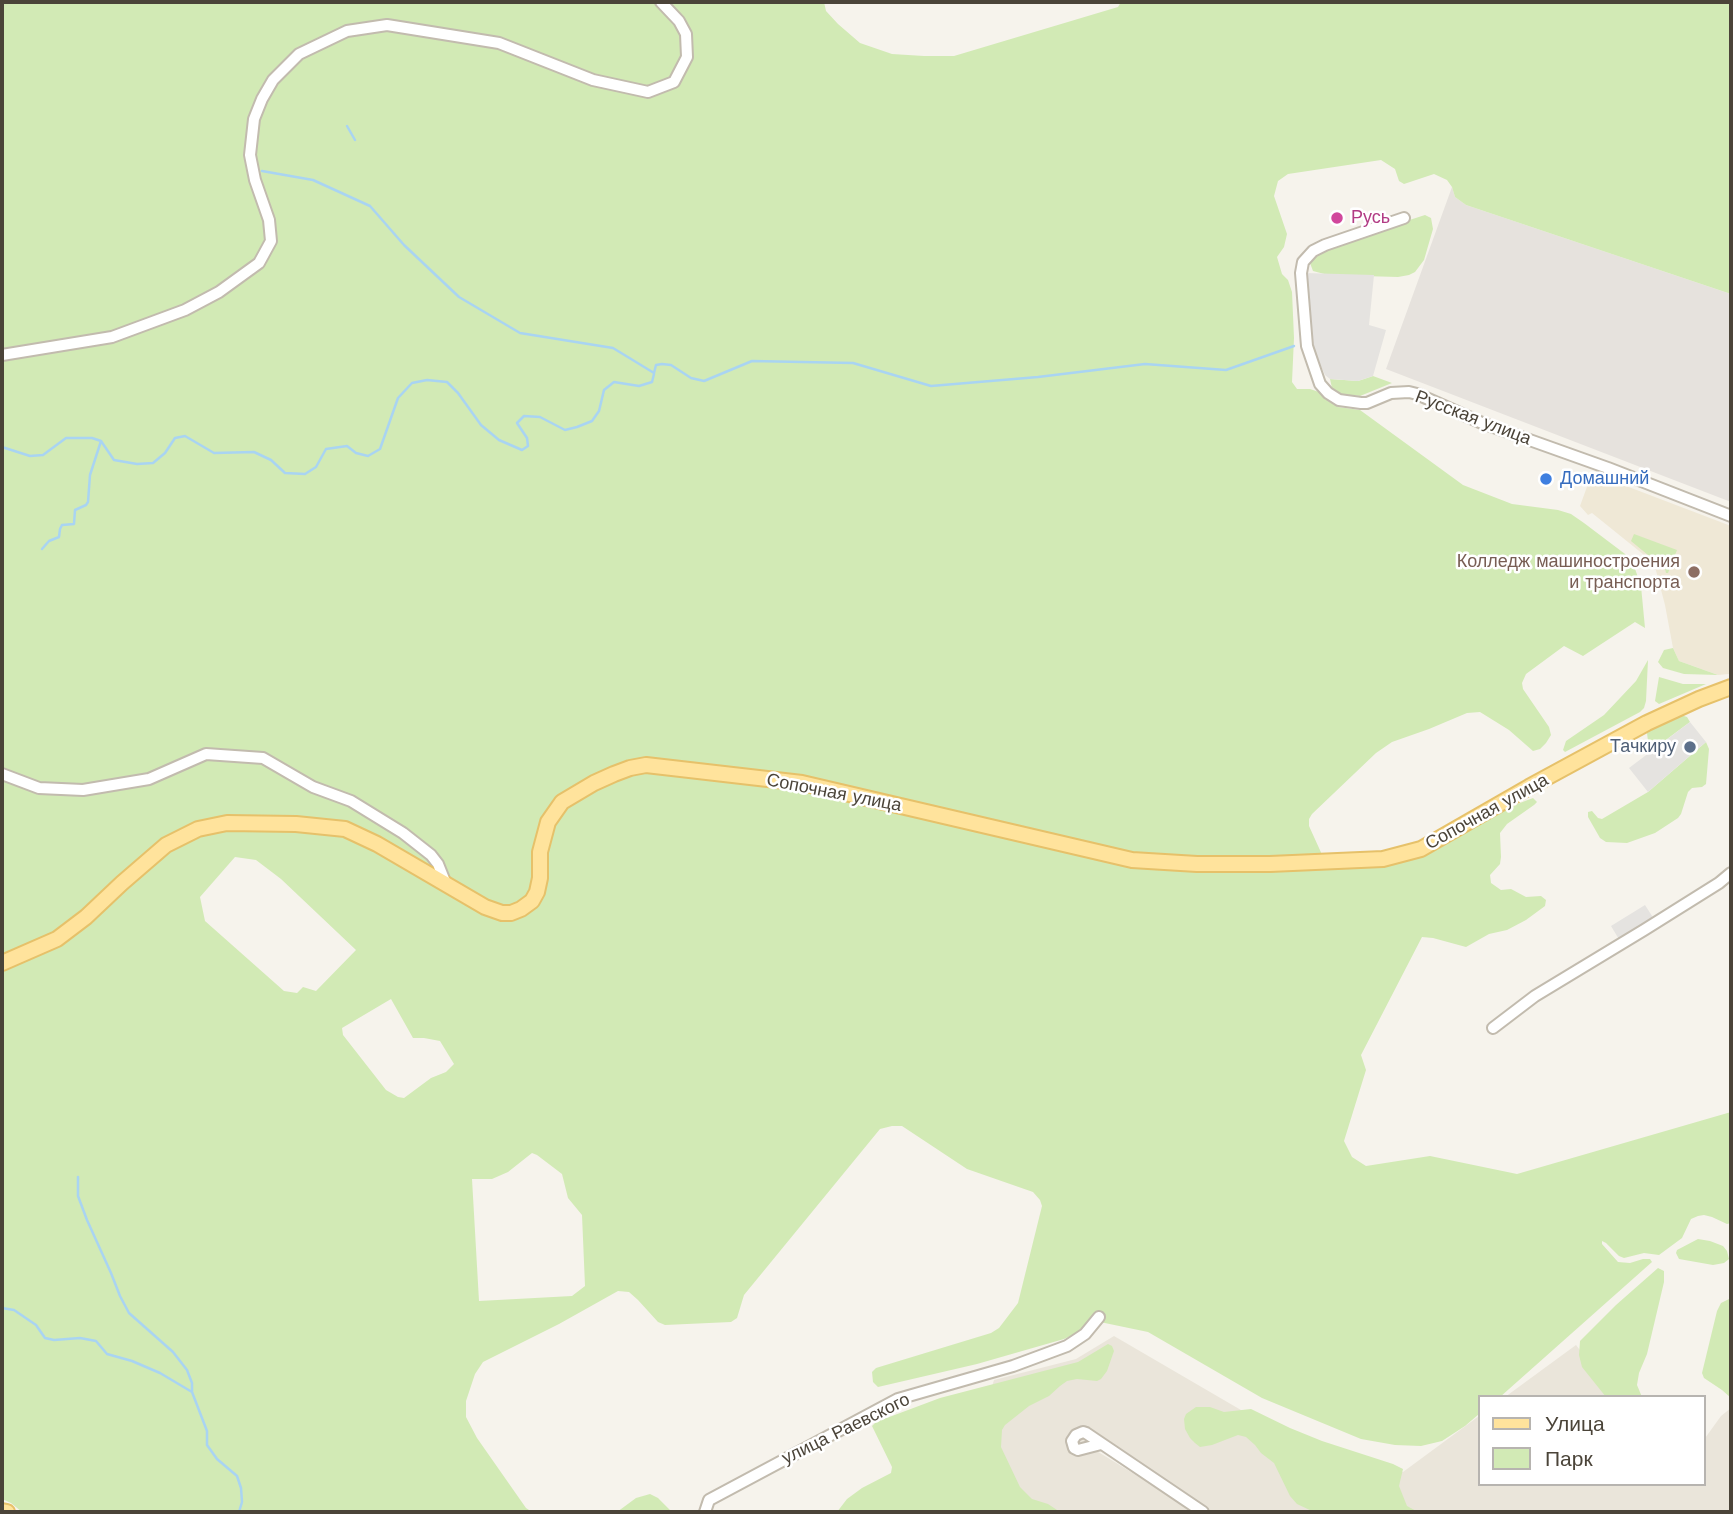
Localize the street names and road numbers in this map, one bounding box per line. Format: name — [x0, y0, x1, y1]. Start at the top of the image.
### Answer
street label: Русская улица — [1412, 386, 1534, 450]
street label: Сопочная улица — [765, 769, 903, 817]
street label: Сопочная улица — [1422, 769, 1552, 855]
street label: улица Раевского — [778, 1389, 914, 1469]

